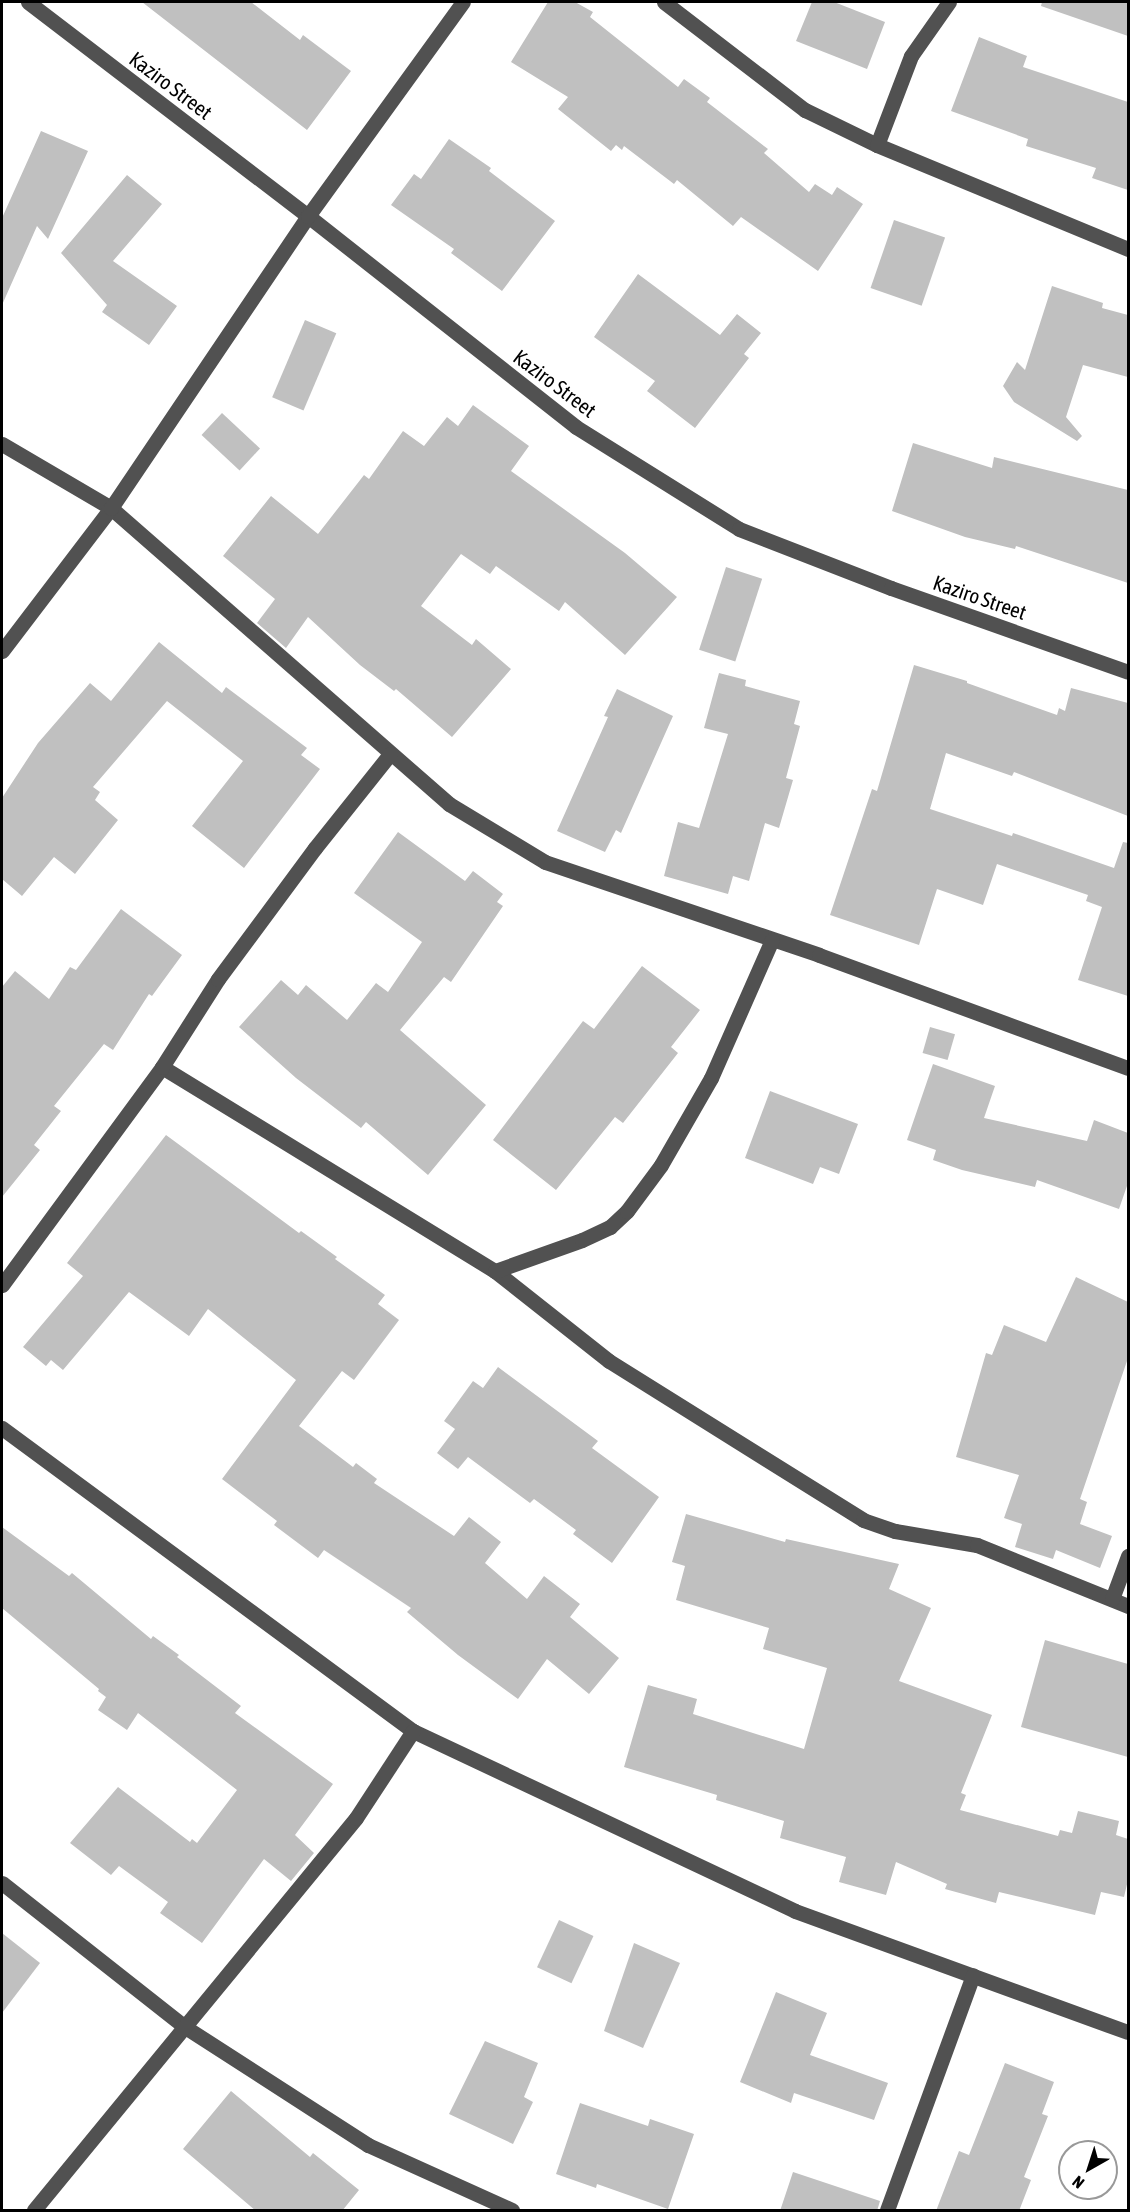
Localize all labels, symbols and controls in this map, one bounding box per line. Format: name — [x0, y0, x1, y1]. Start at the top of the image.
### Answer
street label: Kaziro Street — [125, 46, 217, 124]
street label: Kaziro Street — [509, 344, 601, 422]
street label: Kaziro Street — [930, 569, 1030, 625]
north arrow — [1058, 2140, 1118, 2200]
text: N — [1069, 2172, 1087, 2192]

